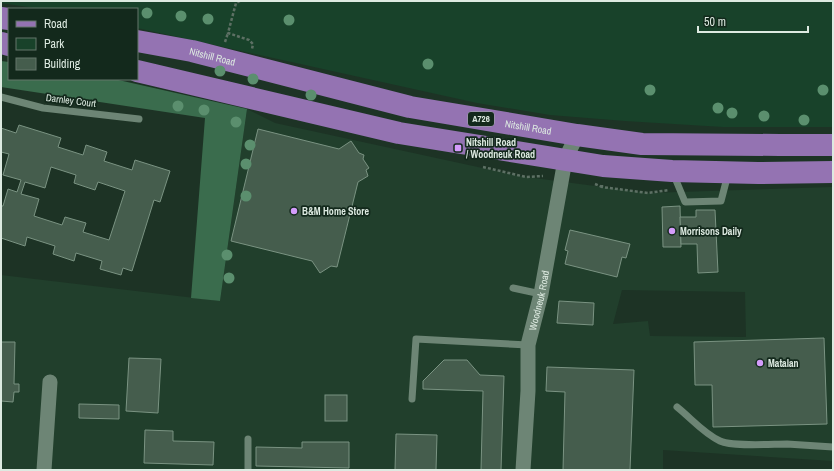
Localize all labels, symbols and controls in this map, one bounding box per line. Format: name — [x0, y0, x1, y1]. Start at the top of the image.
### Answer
legend — [8, 8, 138, 80]
scale bar — [698, 8, 808, 34]
text: 50 m — [704, 14, 726, 30]
text: Road — [44, 16, 68, 32]
text: Park — [44, 36, 64, 52]
street label: Nitshill Road — [188, 45, 237, 69]
text: Building — [44, 56, 81, 72]
street label: Darnley Court — [45, 91, 98, 110]
road number: A726 — [468, 112, 494, 126]
street label: Nitshill Road — [504, 117, 553, 138]
place label: Nitshill Road / Woodneuk Road — [466, 136, 535, 161]
marker: Nitshill Road / Woodneuk Road — [453, 143, 463, 153]
place label: B&M Home Store — [302, 205, 369, 218]
marker: B&M Home Store — [289, 206, 299, 216]
place label: Morrisons Daily — [680, 225, 742, 238]
marker: Morrisons Daily — [667, 226, 677, 236]
street label: Woodneuk Road — [526, 270, 552, 332]
place label: Matalan — [768, 357, 799, 370]
marker: Matalan — [755, 358, 765, 368]

